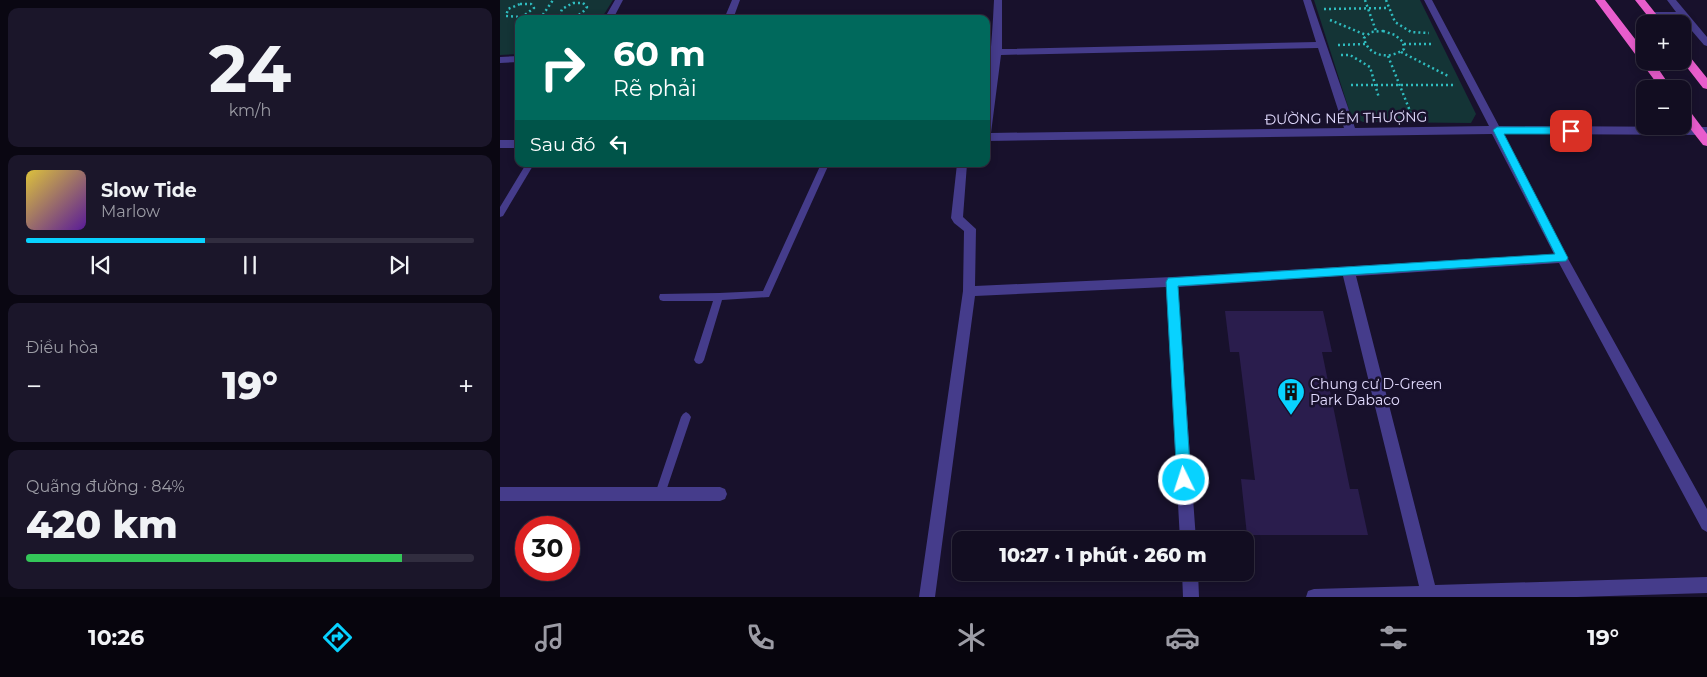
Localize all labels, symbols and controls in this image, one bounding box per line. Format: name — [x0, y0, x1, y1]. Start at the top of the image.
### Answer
map controls — [1636, 15, 1691, 135]
button: + — [1636, 15, 1691, 70]
text: 24 — [209, 29, 291, 108]
text: 60 m — [613, 32, 706, 75]
icon: right — [530, 35, 595, 100]
text: Rẽ phải — [613, 75, 697, 102]
button: − — [1636, 80, 1691, 135]
text: km/h — [229, 101, 271, 120]
street label: ĐƯỜNG NÉM THƯỢNG — [1264, 108, 1428, 128]
pin — [1550, 110, 1592, 152]
icon: arrive — [1557, 117, 1585, 145]
icon: left — [605, 130, 633, 158]
text: Sau đó — [530, 133, 595, 156]
text: Slow Tide — [101, 179, 197, 202]
text: Marlow — [101, 202, 160, 221]
icon: previous — [87, 251, 115, 279]
icon: pause — [236, 251, 264, 279]
icon: next — [385, 251, 413, 279]
text: Điều hòa — [26, 338, 98, 357]
text: 19° — [222, 362, 278, 409]
text: − — [26, 369, 42, 403]
text: + — [458, 369, 474, 403]
place label: Chung cư D-Green Park Dabaco — [1310, 375, 1442, 409]
building icon: Chung cư D-Green Park Dabaco — [1276, 377, 1306, 416]
position arrow — [1157, 453, 1209, 505]
text: Quãng đường · 84% — [26, 477, 185, 496]
text: 420 km — [26, 501, 178, 548]
speed limit sign: 30 — [515, 516, 580, 581]
text: 10:27 · 1 phút · 260 m — [999, 544, 1207, 567]
icon: directions — [320, 620, 355, 655]
icon: music — [532, 620, 567, 655]
icon: phone — [743, 620, 778, 655]
icon: climate — [954, 620, 989, 655]
icon: car — [1165, 620, 1200, 655]
icon: filters — [1376, 620, 1411, 655]
text: 10:26 — [88, 624, 144, 651]
text: 19° — [1587, 624, 1619, 651]

